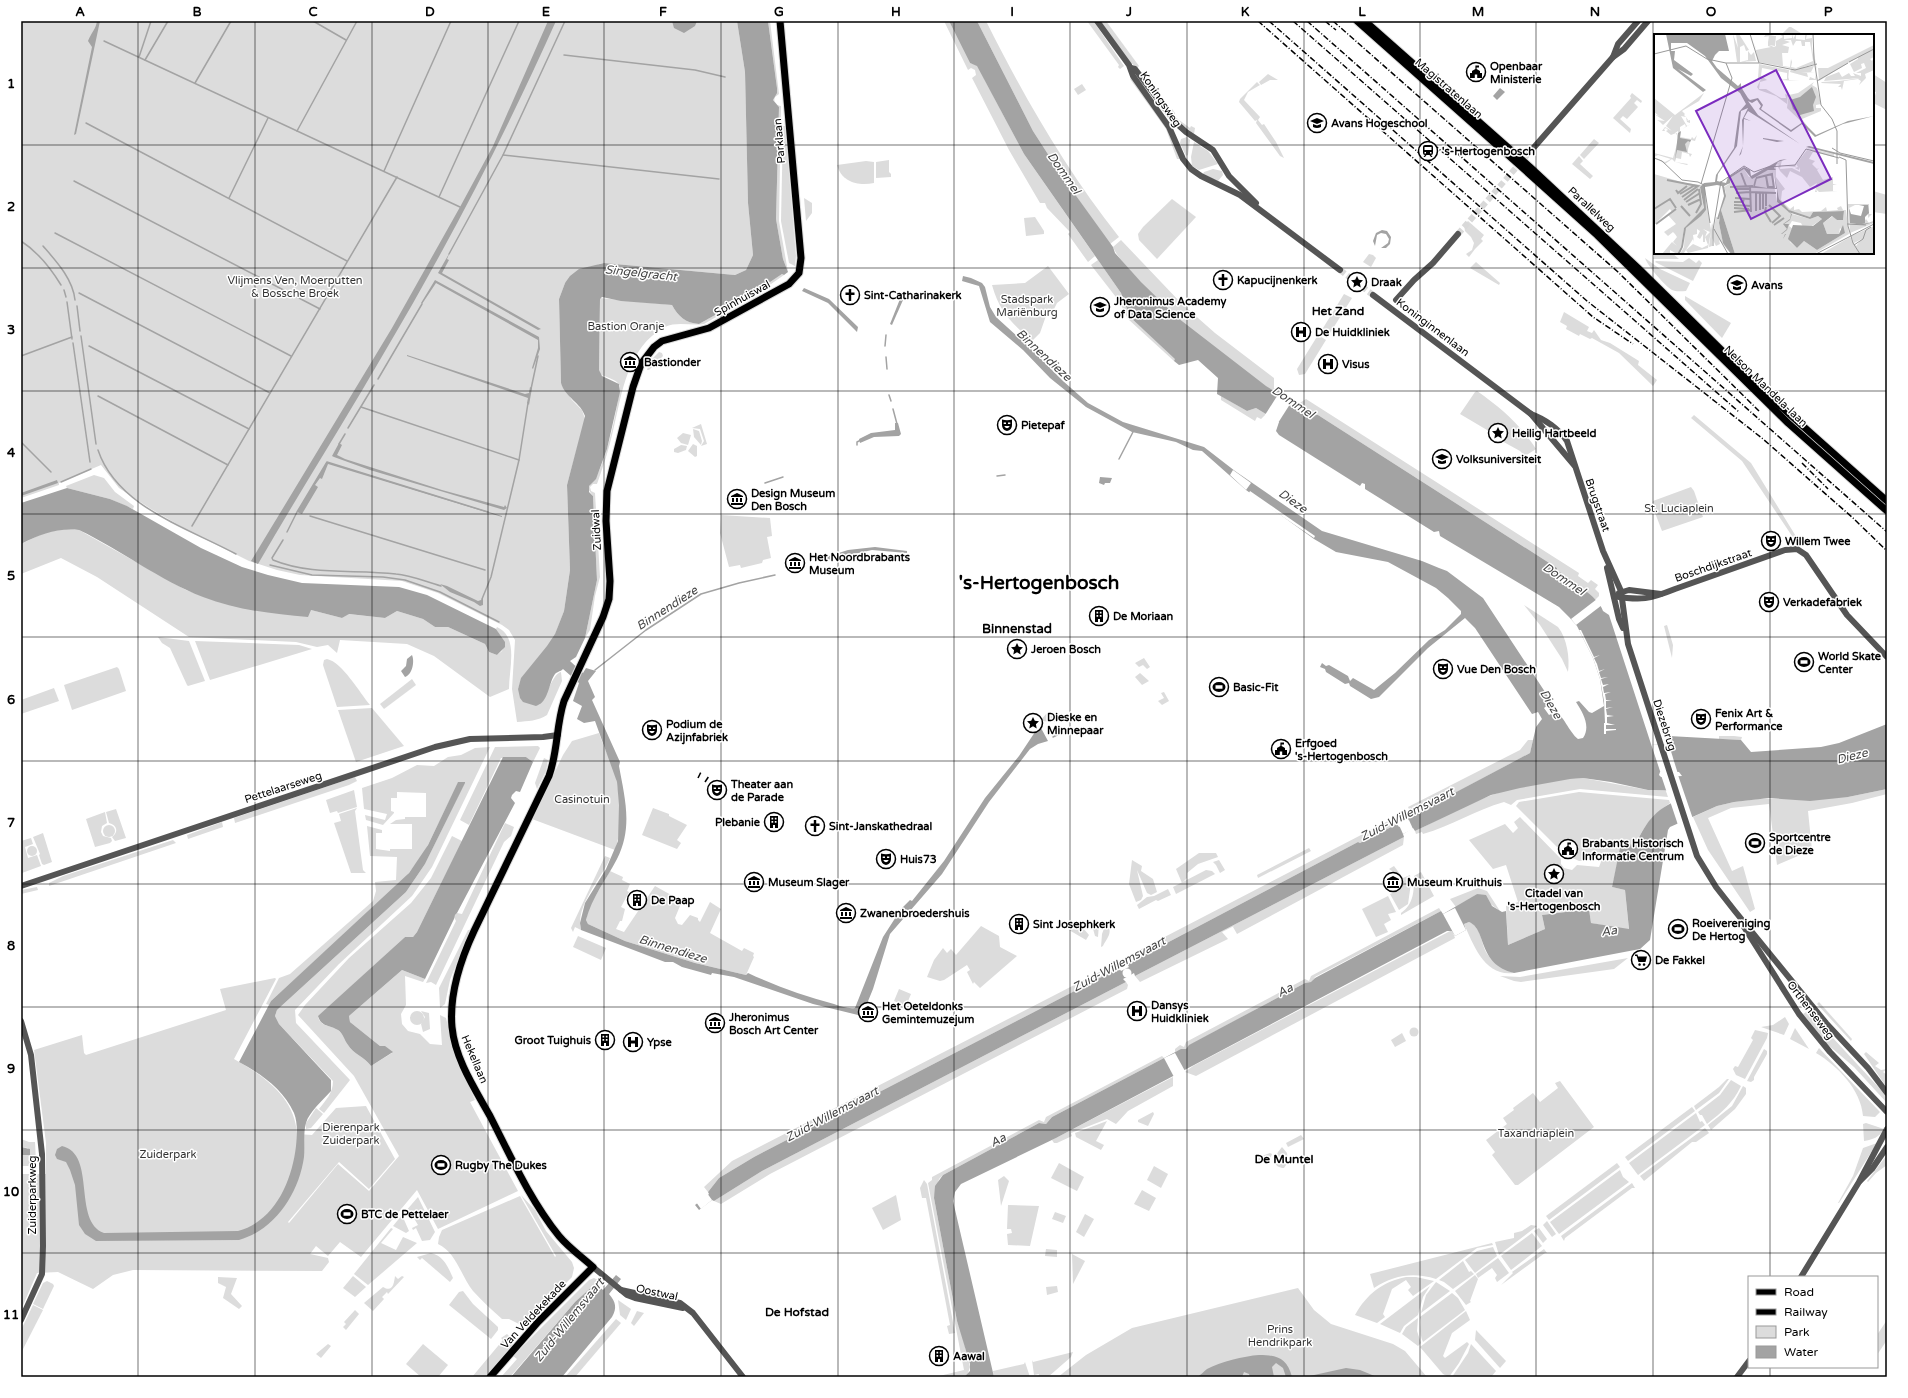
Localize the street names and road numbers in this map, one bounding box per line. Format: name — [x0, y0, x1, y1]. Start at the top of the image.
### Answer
street label: Magistratenlaan — [1412, 56, 1485, 121]
street label: Koningsweg — [1137, 69, 1184, 130]
street label: Parklaan — [771, 118, 788, 164]
street label: Parallelweg — [1565, 184, 1618, 235]
street label: Spinhuiswal — [712, 278, 772, 319]
street label: Koninginnenlaan — [1394, 296, 1472, 359]
street label: Nelson Mandela-laan — [1721, 343, 1810, 430]
street label: Brugstraat — [1582, 477, 1613, 534]
street label: Zuidwal — [589, 509, 604, 551]
street label: Boschdijkstraat — [1673, 546, 1753, 585]
street label: Diezebrug — [1650, 698, 1679, 753]
street label: Pettelaarseweg — [243, 769, 324, 806]
street label: Orthenseweg — [1784, 978, 1837, 1042]
street label: Hekellaan — [459, 1033, 490, 1085]
street label: Zuiderparkweg — [26, 1155, 39, 1234]
street label: Van Veldekekade — [498, 1277, 569, 1351]
street label: Oostwal — [635, 1282, 679, 1303]

